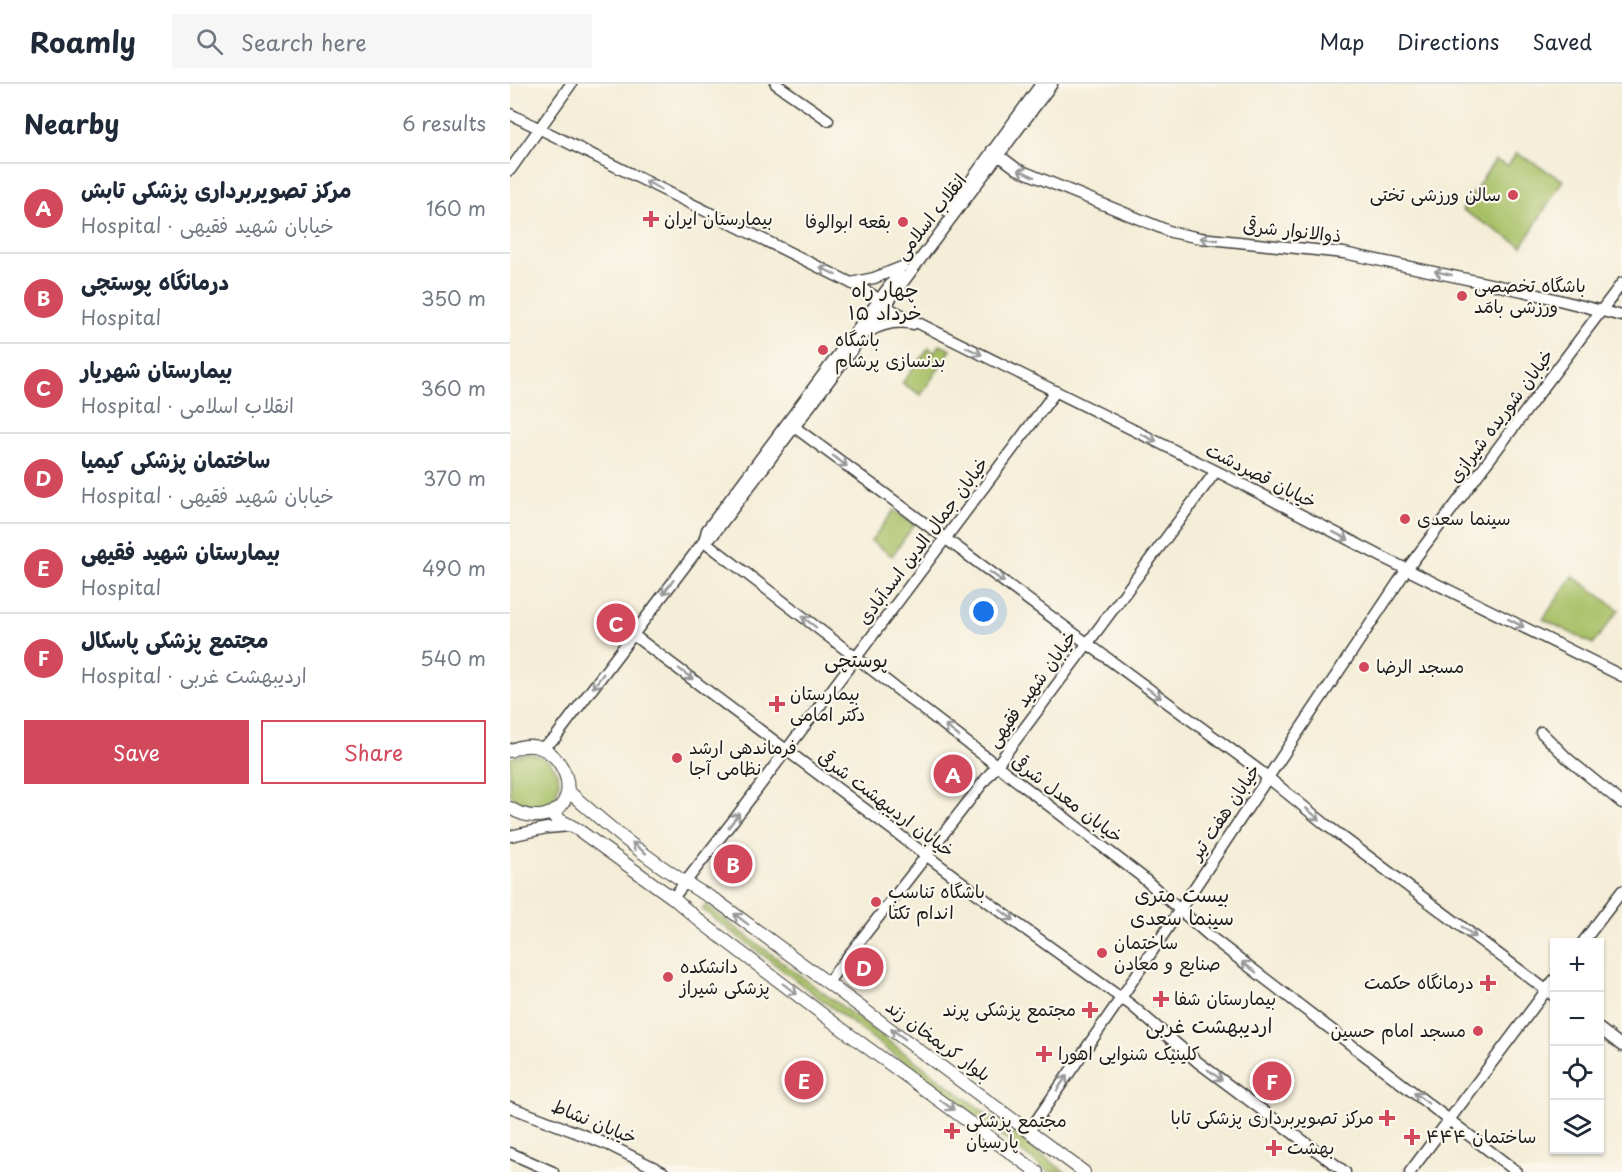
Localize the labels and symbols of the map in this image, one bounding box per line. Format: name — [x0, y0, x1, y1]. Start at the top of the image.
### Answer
one-way arrow — [1018, 166, 1036, 178]
street label: انقلاب اسلامی — [888, 167, 972, 265]
one-way arrow — [645, 179, 663, 190]
place label: سالن ورزشی تختی — [1370, 180, 1501, 207]
marker: سالن ورزشی تختی — [1506, 188, 1520, 202]
place label: بیمارستان ایران — [664, 204, 773, 231]
place label: بقعه ابوالوفا — [805, 207, 891, 234]
marker: بیمارستان ایران — [642, 210, 660, 228]
street label: ذوالانوار شرقی — [1242, 211, 1343, 248]
marker: بقعه ابوالوفا — [896, 215, 910, 229]
one-way arrow — [1200, 233, 1219, 244]
one-way arrow — [819, 265, 837, 277]
one-way arrow — [1434, 267, 1453, 279]
place label: باشگاه تخصصی ورزشی بامَد — [1474, 271, 1586, 319]
district label: چهار راه ۱۵ خرداد — [848, 274, 922, 327]
marker: باشگاه تخصصی ورزشی بامَد — [1455, 289, 1469, 303]
place label: باشگاه بدنسازی پرشام — [835, 325, 946, 375]
street label: خیابان شوریده شیرازی — [1440, 342, 1559, 488]
marker: باشگاه بدنسازی پرشام — [816, 343, 830, 357]
one-way arrow — [965, 345, 983, 357]
one-way arrow — [1139, 432, 1157, 444]
street label: خیابان قصردشت — [1202, 435, 1322, 514]
street label: خیابان جمال الدین اسدآبادی — [850, 451, 994, 630]
one-way arrow — [832, 454, 848, 467]
place label: سینما سعدی — [1417, 504, 1511, 531]
marker: سینما سعدی — [1398, 512, 1412, 526]
one-way arrow — [1332, 530, 1350, 542]
one-way arrow — [989, 570, 1005, 583]
one-way arrow — [661, 579, 674, 595]
your location — [969, 597, 998, 626]
pin: C — [596, 600, 636, 646]
one-way arrow — [802, 616, 818, 629]
one-way arrow — [1506, 617, 1524, 629]
street label: خیابان شهید فقیهی — [979, 624, 1082, 752]
district label: پوستچی — [824, 644, 888, 674]
place label: مسجد الرضا — [1376, 652, 1464, 679]
marker: مسجد الرضا — [1357, 660, 1371, 674]
one-way arrow — [677, 668, 693, 680]
one-way arrow — [591, 672, 604, 688]
place label: بیمارستان دکتر امامی — [790, 679, 865, 727]
one-way arrow — [1145, 687, 1161, 699]
marker: بیمارستان دکتر امامی — [768, 695, 786, 713]
one-way arrow — [945, 725, 961, 737]
place label: فرماندهی ارشد نظامی آجا — [689, 733, 797, 781]
street label: خیابان اردیبهشت شرقی — [813, 743, 961, 863]
street label: خیابان معدل شرقی — [1007, 747, 1129, 849]
marker: فرماندهی ارشد نظامی آجا — [670, 751, 684, 765]
pin: A — [934, 752, 972, 796]
street label: خیابان هفت تیر — [1180, 758, 1266, 866]
one-way arrow — [1305, 808, 1321, 821]
one-way arrow — [728, 812, 741, 828]
one-way arrow — [632, 842, 648, 855]
pin: B — [714, 842, 752, 886]
place label: باشگاه تناسب اندام تکتا — [888, 877, 985, 927]
district label: بیست متری سینما سعدی — [1130, 879, 1234, 932]
marker: باشگاه تناسب اندام تکتا — [869, 895, 883, 909]
one-way arrow — [998, 909, 1014, 921]
one-way arrow — [733, 912, 749, 925]
one-way arrow — [1460, 925, 1476, 938]
place label: ساختمان صنایع و معادن — [1114, 928, 1221, 977]
pin: D — [844, 944, 884, 990]
marker: ساختمان صنایع و معادن — [1095, 946, 1109, 960]
place label: دانشکده پزشکی شیراز — [678, 952, 770, 1000]
one-way arrow — [1242, 960, 1258, 973]
place label: درمانگاه حکمت — [1364, 968, 1474, 995]
marker: دانشکده پزشکی شیراز — [661, 970, 675, 984]
marker: درمانگاه حکمت — [1479, 974, 1497, 992]
one-way arrow — [781, 983, 797, 995]
place label: بیمارستان شفا — [1174, 984, 1276, 1011]
marker: بیمارستان شفا — [1152, 990, 1170, 1008]
street label: بلوار کریمخان زند — [881, 992, 997, 1087]
place label: مجتمع پزشکی پرند — [942, 995, 1076, 1023]
marker: مجتمع پزشکی پرند — [1081, 1001, 1099, 1019]
district label: اردیبهشت غربی — [1146, 1010, 1272, 1040]
place label: مسجد امام حسین — [1331, 1016, 1466, 1045]
marker: مسجد امام حسین — [1471, 1024, 1485, 1038]
one-way arrow — [890, 1028, 906, 1040]
place label: کلینیک شنوایی اهورا — [1058, 1039, 1200, 1066]
marker: کلینیک شنوایی اهورا — [1035, 1045, 1053, 1063]
pin: E — [784, 1058, 824, 1102]
pin: F — [1252, 1058, 1292, 1104]
one-way arrow — [1206, 1069, 1222, 1081]
one-way arrow — [1056, 1076, 1068, 1092]
street label: خیابان نشاط — [548, 1091, 641, 1150]
one-way arrow — [1413, 1092, 1429, 1104]
one-way arrow — [938, 1098, 954, 1111]
place label: مرکز تصویربرداری پزشکی تابا — [1170, 1103, 1374, 1130]
place label: مجتمع پزشکی پارسیان — [966, 1106, 1067, 1154]
marker: مرکز تصویربرداری پزشکی تابا — [1378, 1109, 1396, 1127]
marker: مجتمع پزشکی پارسیان — [943, 1122, 961, 1140]
place label: ساختمان ۴۴۴ — [1426, 1122, 1537, 1149]
marker: ساختمان ۴۴۴ — [1403, 1128, 1421, 1146]
place label: بهشت — [1287, 1133, 1334, 1160]
marker: بهشت — [1265, 1139, 1283, 1157]

